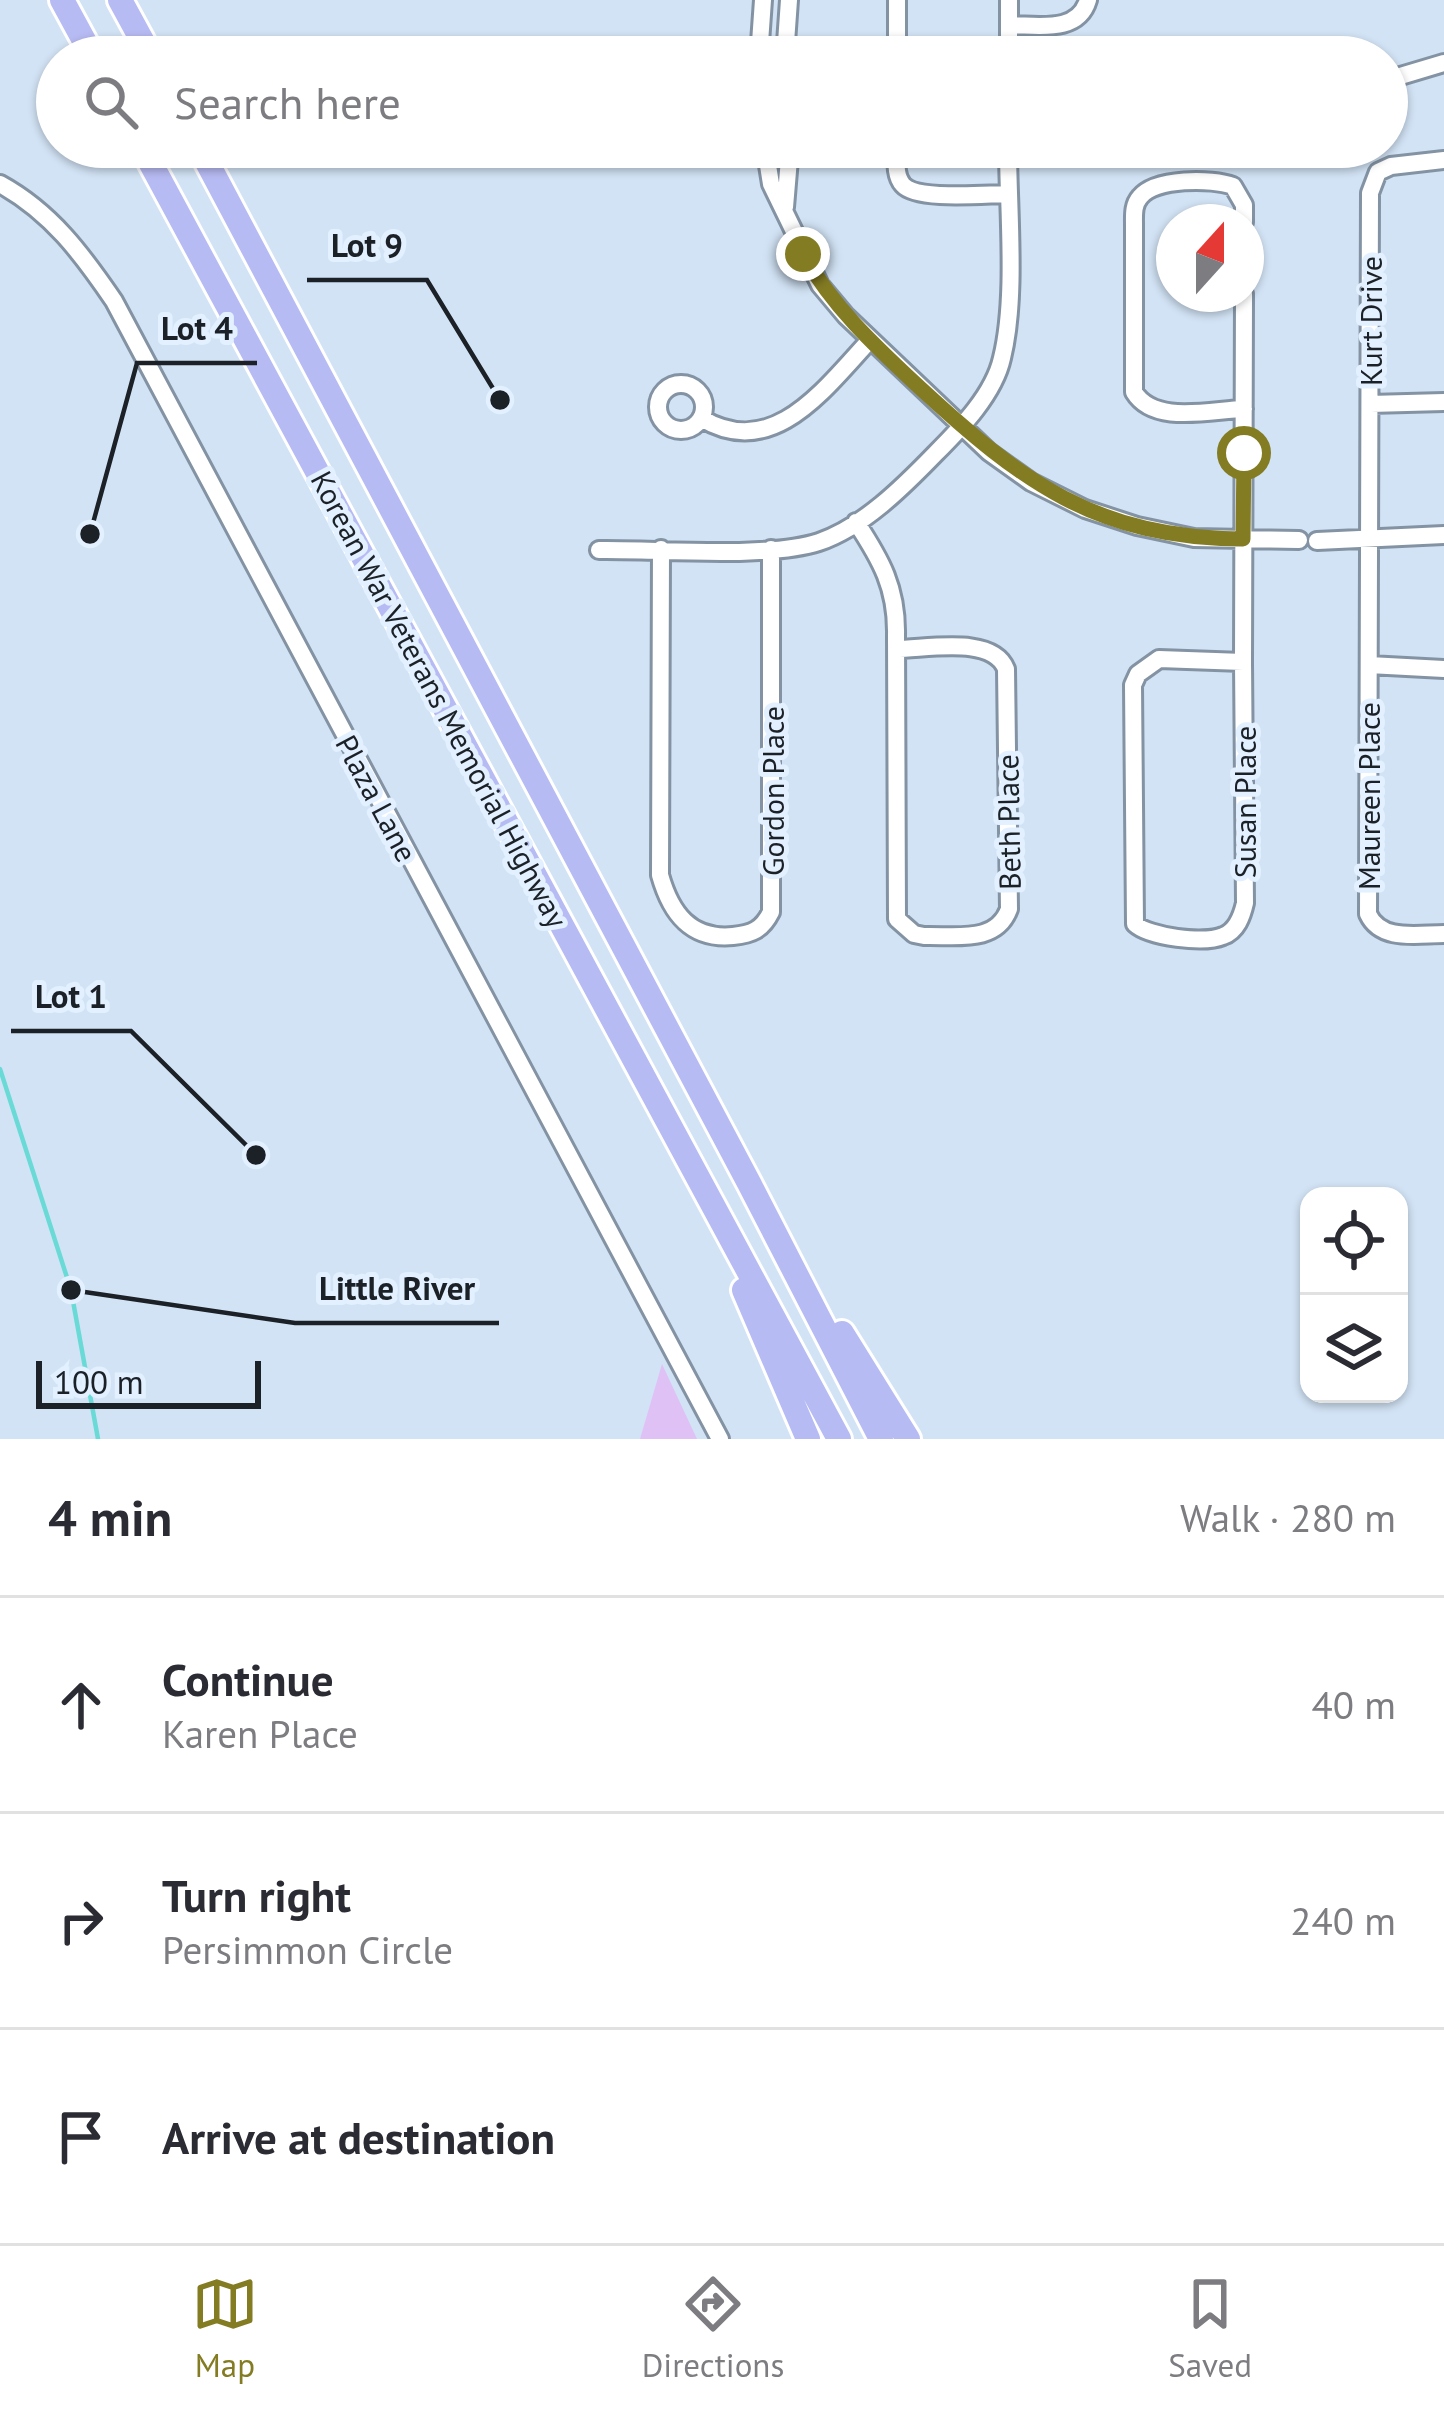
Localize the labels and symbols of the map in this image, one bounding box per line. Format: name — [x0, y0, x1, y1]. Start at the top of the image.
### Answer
north arrow — [1156, 204, 1264, 312]
callout: Lot 9 — [307, 211, 427, 280]
text: Lot 9 — [331, 223, 403, 266]
route end — [776, 227, 830, 281]
street label: Kurt Drive — [1351, 256, 1390, 386]
callout: Lot 4 — [137, 294, 257, 363]
text: Lot 4 — [161, 306, 233, 349]
route start — [1217, 426, 1271, 480]
street label: Korean War Veterans Memorial Highway — [303, 464, 577, 934]
street label: Maureen Place — [1349, 702, 1388, 890]
street label: Gordon Place — [753, 706, 792, 876]
street label: Susan Place — [1225, 726, 1264, 878]
street label: Plaza Lane — [327, 728, 427, 868]
street label: Beth Place — [987, 754, 1029, 890]
callout: Lot 1 — [11, 962, 131, 1031]
text: Lot 1 — [35, 974, 107, 1017]
callout: Little River — [295, 1254, 499, 1323]
text: Little River — [319, 1266, 475, 1309]
scale bar — [36, 1355, 261, 1408]

